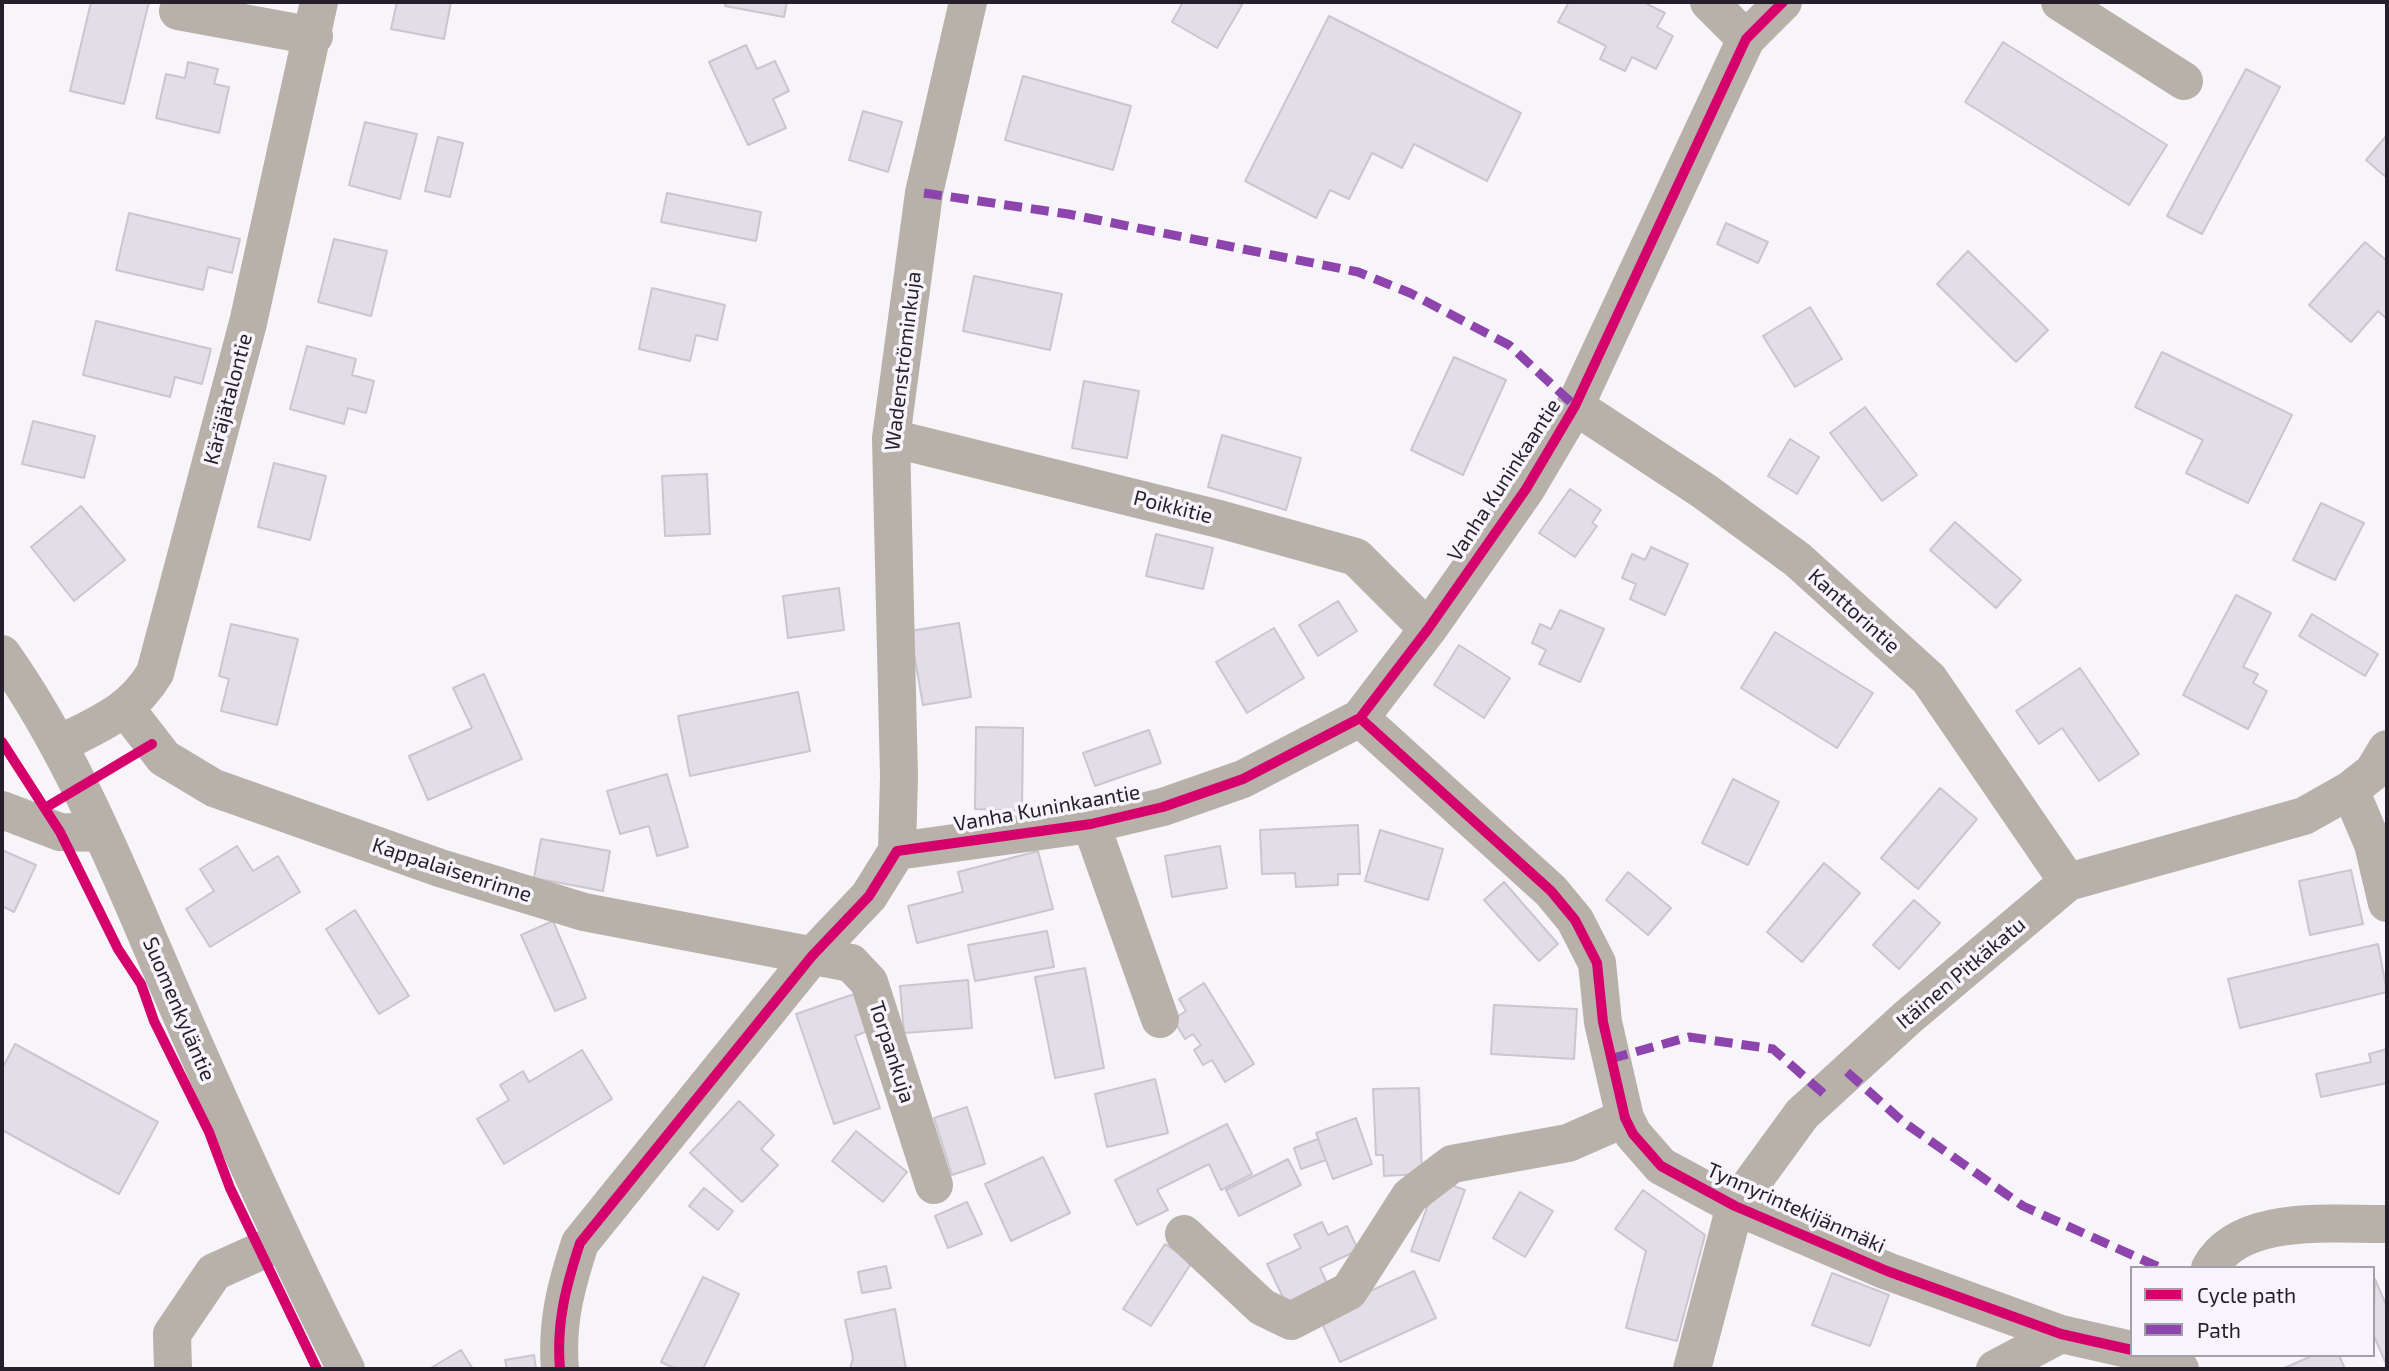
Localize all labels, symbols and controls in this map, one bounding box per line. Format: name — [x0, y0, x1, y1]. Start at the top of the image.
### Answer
street label: Wadenströminkuja — [879, 270, 927, 452]
street label: Käräjätalontie — [198, 331, 258, 467]
street label: Vanha Kuninkaantie — [1442, 394, 1566, 566]
street label: Poikkitie — [1131, 485, 1215, 529]
street label: Kanttorintie — [1803, 563, 1905, 659]
street label: Vanha Kuninkaantie — [952, 779, 1142, 837]
street label: Kappalaisenrinne — [369, 832, 535, 908]
street label: Itäinen Pitkäkatu — [1891, 912, 2031, 1034]
street label: Suomenkyläntie — [137, 933, 221, 1085]
street label: Torpankuja — [864, 998, 920, 1106]
street label: Tynnyrintekijänmäki — [1703, 1157, 1889, 1259]
legend — [2130, 1266, 2375, 1357]
text: Cycle path — [2197, 1282, 2296, 1307]
text: Path — [2197, 1317, 2241, 1342]

